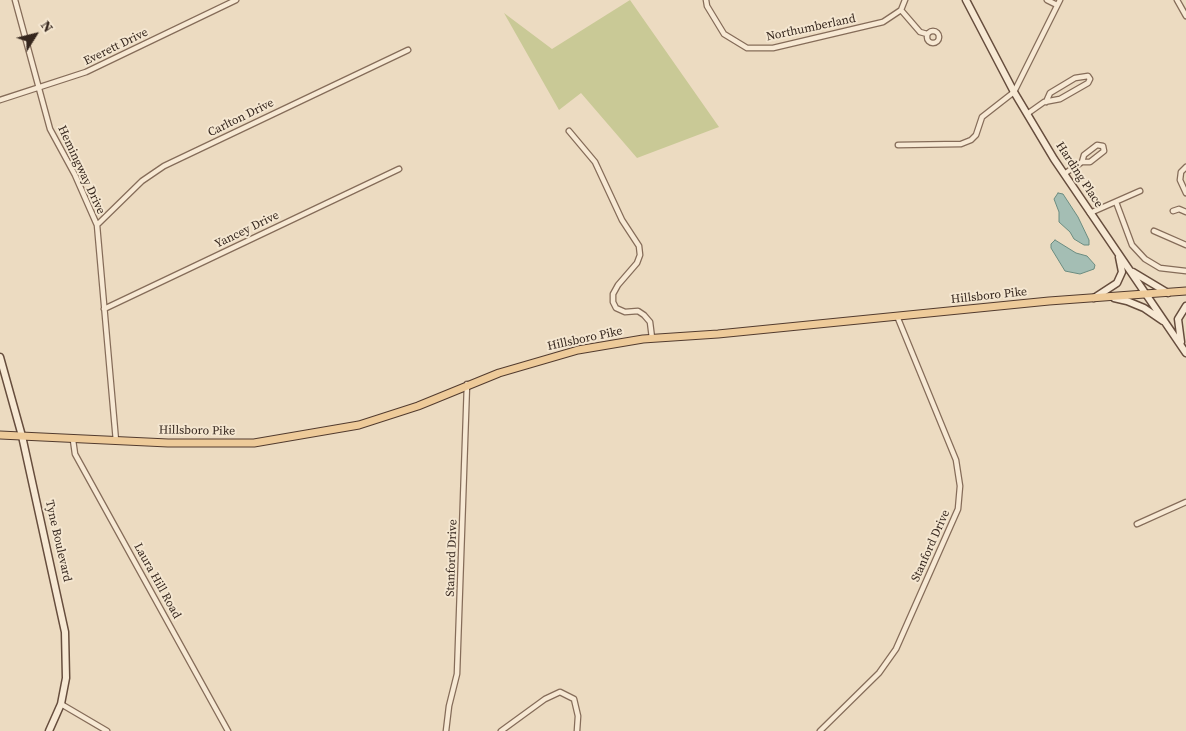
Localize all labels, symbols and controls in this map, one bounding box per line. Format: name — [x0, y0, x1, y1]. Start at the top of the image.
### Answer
north arrow — [10, 10, 60, 60]
street label: Northumberland — [765, 11, 857, 45]
text: N — [36, 16, 58, 36]
street label: Everett Drive — [82, 25, 150, 69]
street label: Carlton Drive — [206, 96, 276, 140]
street label: Hemingway Drive — [54, 123, 108, 217]
street label: Harding Place — [1052, 139, 1106, 211]
street label: Yancey Drive — [213, 208, 281, 252]
street label: Hillsboro Pike — [950, 285, 1028, 307]
street label: Hillsboro Pike — [546, 324, 624, 354]
street label: Hillsboro Pike — [159, 423, 235, 439]
street label: Tyne Boulevard — [42, 499, 74, 583]
street label: Stanford Drive — [909, 508, 953, 584]
street label: Stanford Drive — [443, 519, 461, 597]
street label: Laura Hill Road — [130, 541, 184, 621]

